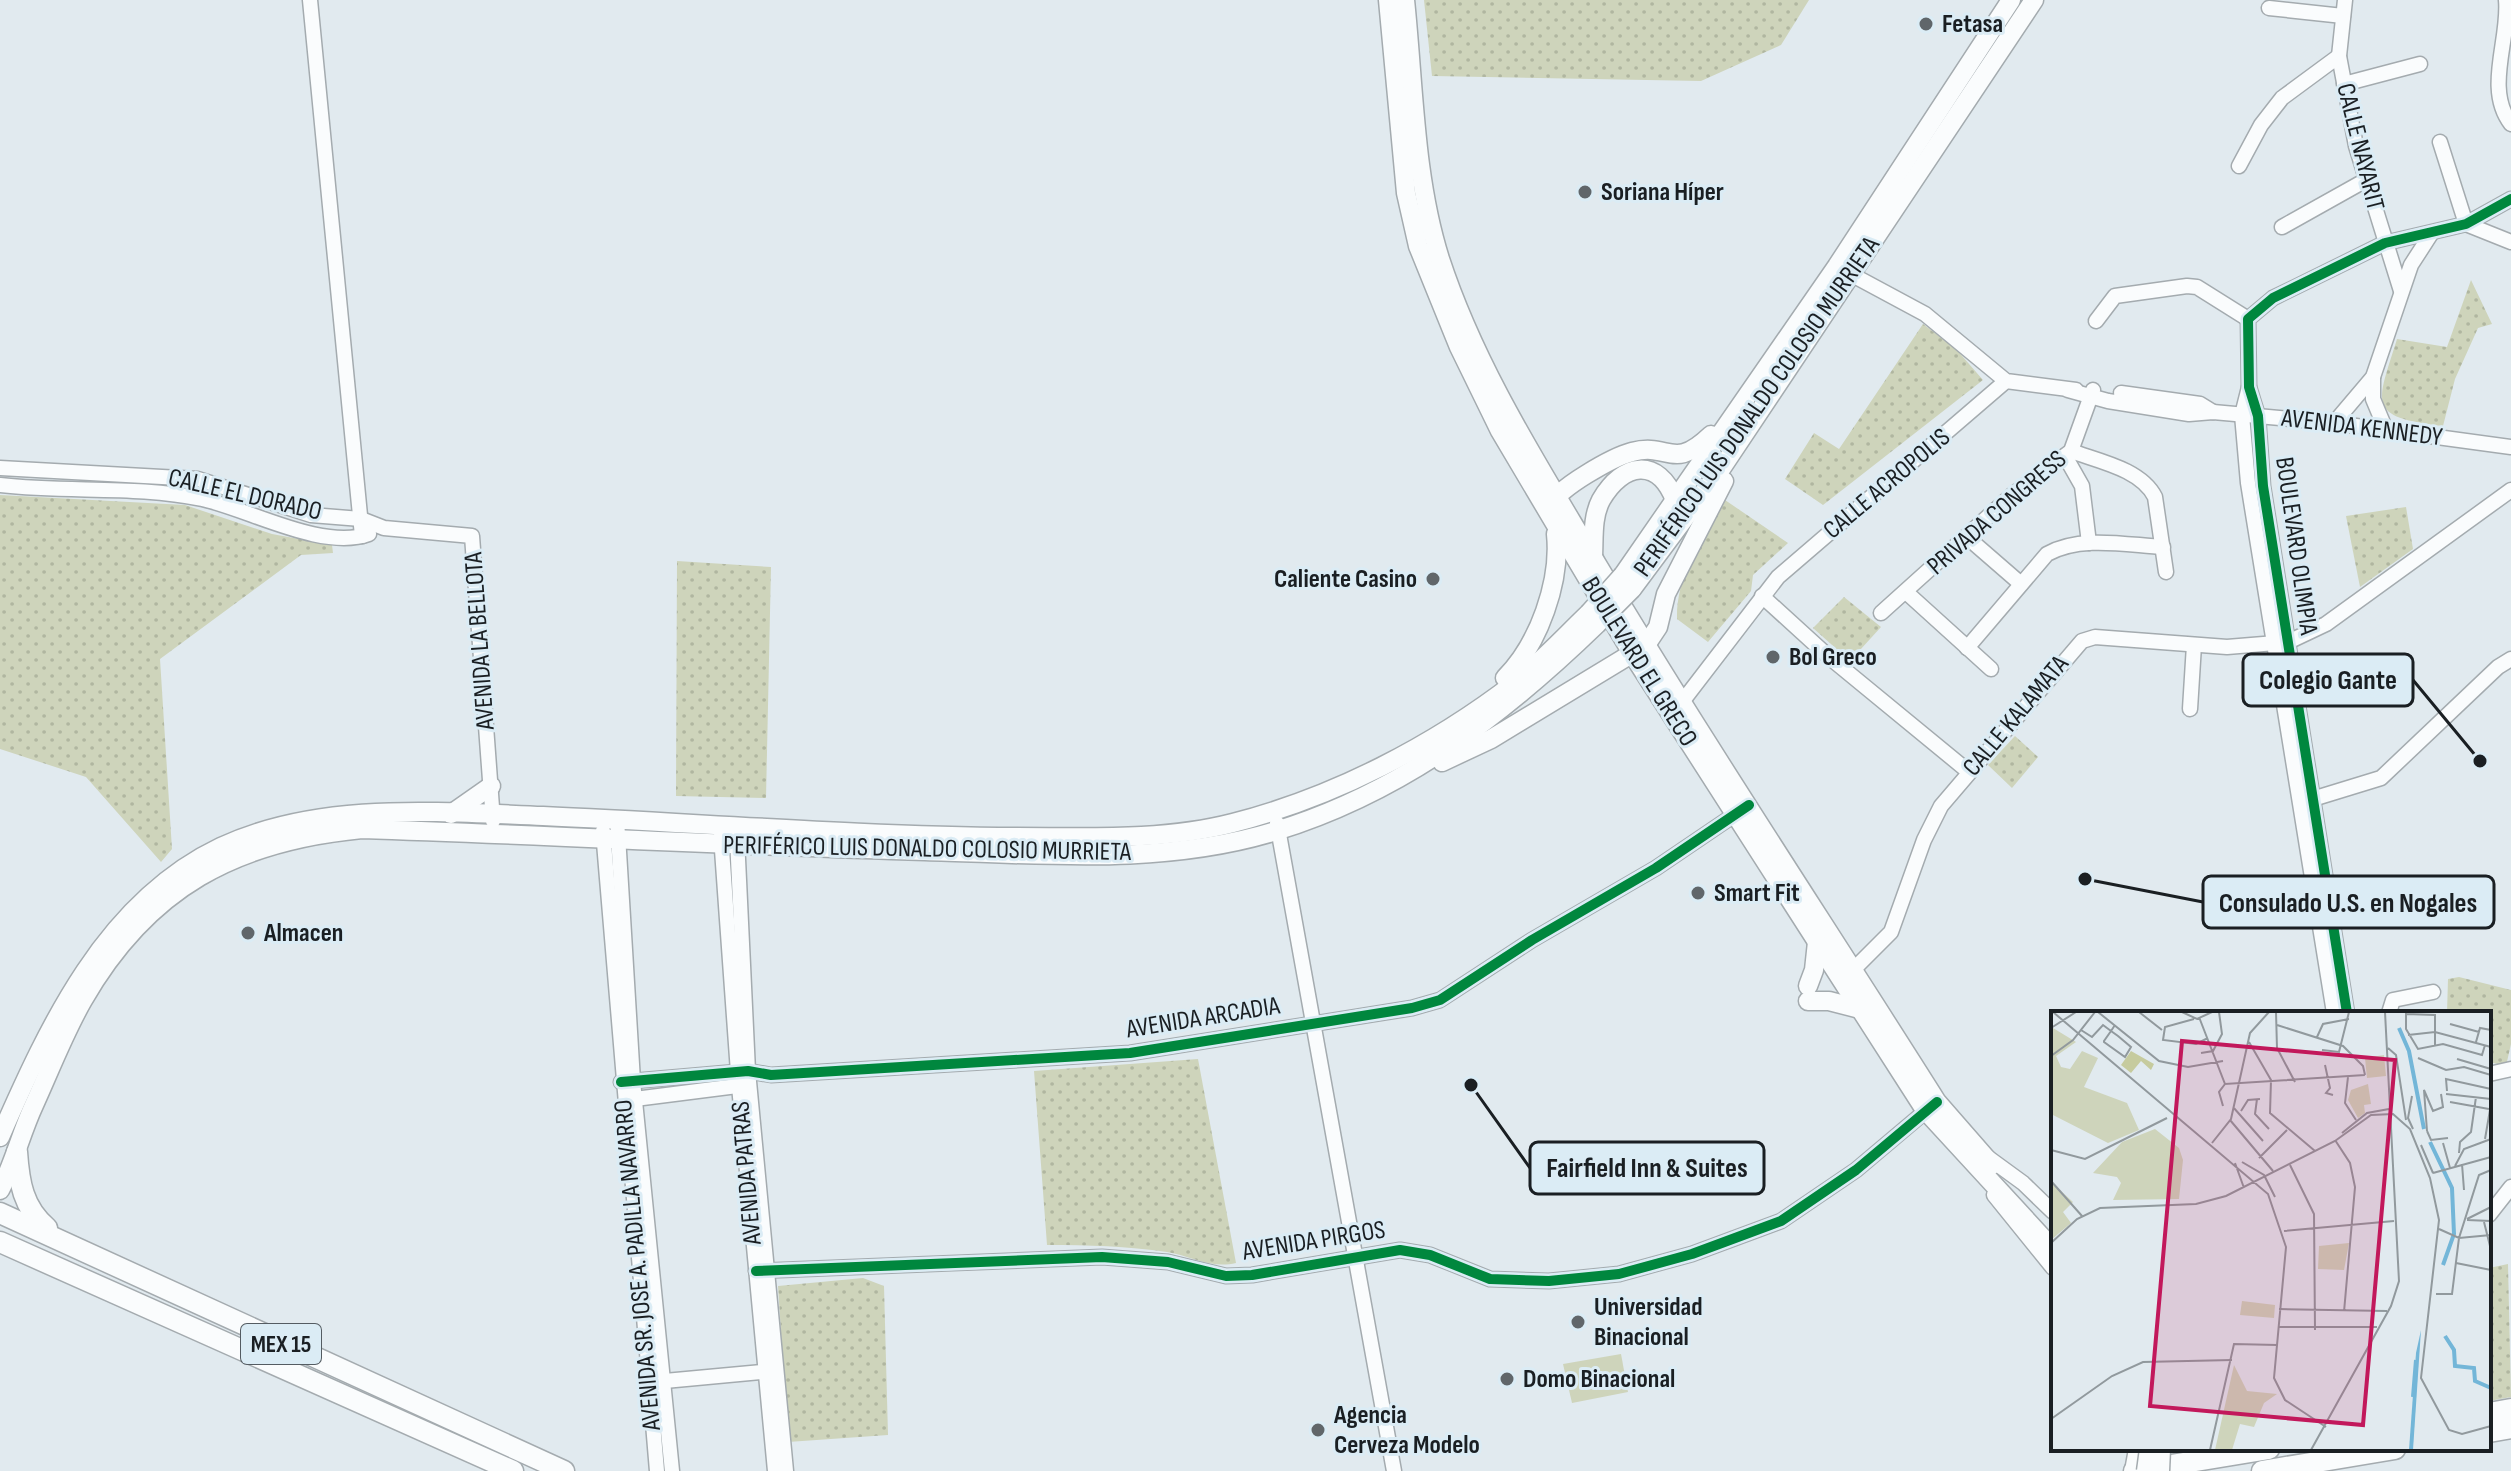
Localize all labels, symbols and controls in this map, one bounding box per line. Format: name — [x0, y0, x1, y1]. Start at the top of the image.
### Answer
place label: Fetasa — [1942, 9, 2003, 40]
marker: Fetasa — [1917, 15, 1935, 33]
street label: CALLE NAYARIT — [2329, 80, 2391, 214]
place label: Soriana Híper — [1601, 177, 1724, 208]
marker: Soriana Híper — [1576, 183, 1594, 201]
street label: PERIFÉRICO LUIS DONALDO COLOSIO MURRIETA — [1627, 230, 1887, 583]
street label: AVENIDA KENNEDY — [2279, 403, 2444, 453]
street label: CALLE ACROPOLIS — [1817, 422, 1957, 546]
street label: PRIVADA CONGRESS — [1921, 444, 2073, 582]
street label: BOULEVARD OLIMPIA — [2268, 455, 2324, 638]
street label: CALLE EL DORADO — [165, 462, 325, 528]
street label: AVENIDA LA BELLOTA — [458, 550, 502, 732]
place label: Caliente Casino — [1274, 564, 1417, 595]
marker: Caliente Casino — [1424, 570, 1442, 588]
street label: BOULEVARD EL GRECO — [1575, 572, 1703, 752]
place label: Bol Greco — [1789, 642, 1877, 673]
marker: Bol Greco — [1764, 648, 1782, 666]
street label: CALLE KALAMATA — [1957, 649, 2076, 783]
callout: Colegio Gante — [2243, 654, 2413, 706]
text: Colegio Gante — [2259, 664, 2397, 697]
street label: PERIFÉRICO LUIS DONALDO COLOSIO MURRIETA — [723, 830, 1132, 868]
callout: Consulado U.S. en Nogales — [2203, 876, 2494, 928]
place label: Smart Fit — [1714, 878, 1800, 909]
marker: Smart Fit — [1689, 884, 1707, 902]
text: Consulado U.S. en Nogales — [2219, 887, 2477, 920]
place label: Almacen — [263, 918, 343, 949]
marker: Almacen — [239, 924, 257, 942]
street label: AVENIDA ARCADIA — [1123, 990, 1283, 1046]
inset map — [2051, 1011, 2491, 1451]
street label: AVENIDA SR. JOSE A. PADILLA NAVARRO — [608, 1098, 668, 1433]
street label: AVENIDA PATRAS — [725, 1100, 769, 1247]
callout: Fairfield Inn & Suites — [1530, 1142, 1764, 1194]
text: Fairfield Inn & Suites — [1546, 1152, 1748, 1185]
street label: AVENIDA PIRGOS — [1240, 1214, 1387, 1268]
place label: Universidad Binacional — [1594, 1292, 1703, 1353]
marker: Universidad Binacional — [1569, 1313, 1587, 1331]
road number: MEX 15 — [241, 1324, 321, 1364]
place label: Domo Binacional — [1523, 1364, 1675, 1395]
marker: Domo Binacional — [1498, 1370, 1516, 1388]
place label: Agencia Cerveza Modelo — [1333, 1400, 1480, 1461]
marker: Agencia Cerveza Modelo — [1309, 1421, 1327, 1439]

